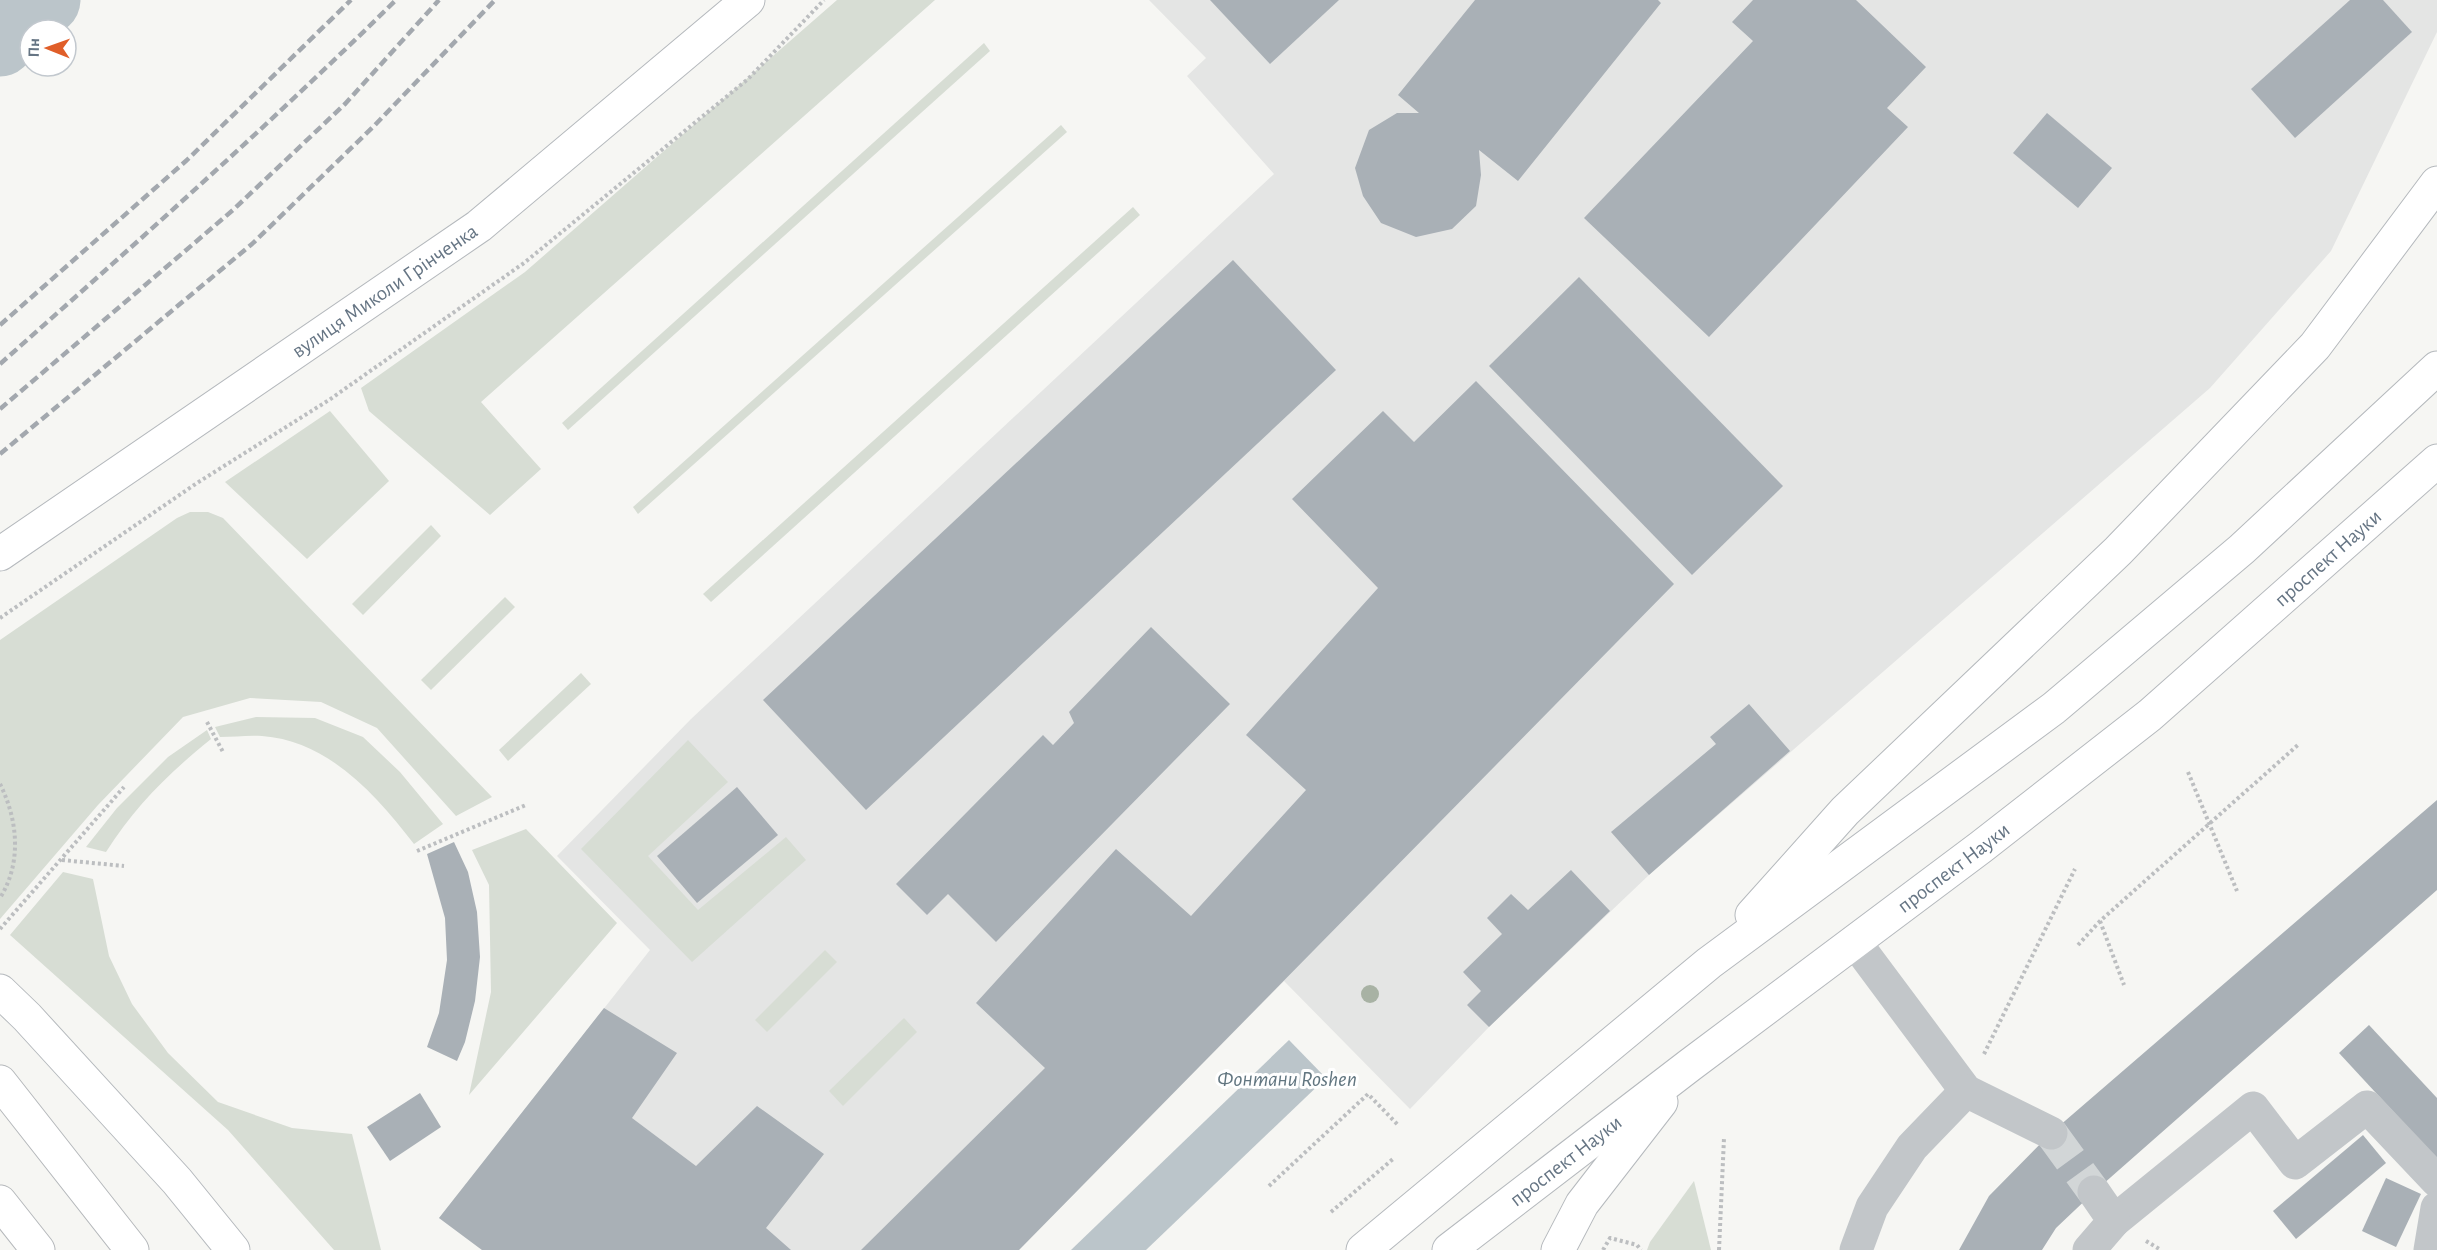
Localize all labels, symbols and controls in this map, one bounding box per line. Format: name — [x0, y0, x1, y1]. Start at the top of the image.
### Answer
north arrow — [18, 18, 78, 78]
text: Пн — [26, 38, 42, 58]
street label: вулиця Миколи Грінченка — [288, 220, 482, 362]
street label: проспект Науки — [2270, 506, 2385, 611]
street label: проспект Науки — [1893, 819, 2014, 917]
water label: Фонтани Roshen — [1217, 1068, 1357, 1090]
street label: проспект Науки — [1506, 1111, 1626, 1210]

